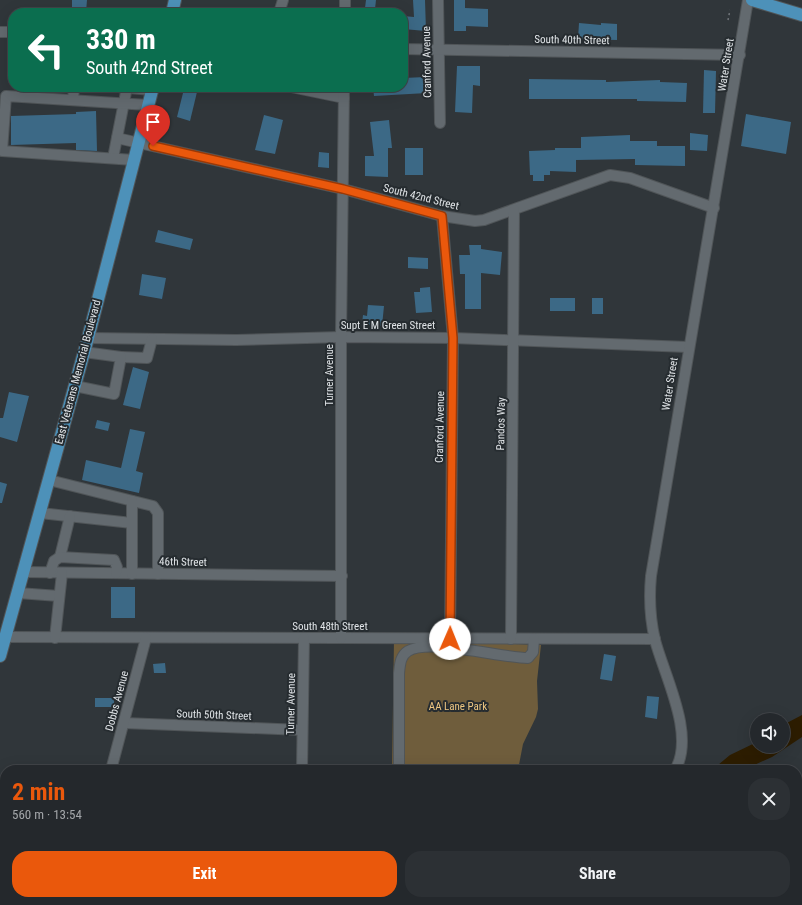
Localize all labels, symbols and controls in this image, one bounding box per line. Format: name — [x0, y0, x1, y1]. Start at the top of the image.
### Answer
text: 330 m — [86, 23, 156, 56]
icon: left — [20, 24, 72, 76]
street label: Cranford Avenue — [420, 26, 434, 98]
street label: South 40th Street — [534, 33, 610, 47]
street label: Water Street — [715, 38, 737, 92]
text: South 42nd Street — [86, 57, 213, 78]
pin — [136, 105, 170, 146]
icon: arrive — [142, 111, 164, 133]
street label: South 42nd Street — [382, 181, 460, 213]
street label: East Veterans Memorial Boulevard — [52, 298, 104, 446]
street label: Supt E M Green Street — [341, 319, 435, 332]
street label: Turner Avenue — [323, 344, 336, 406]
street label: Water Street — [659, 357, 681, 411]
street label: Cranford Avenue — [433, 391, 447, 463]
street label: Pandos Way — [494, 397, 508, 451]
street label: 46th Street — [159, 555, 207, 569]
position arrow — [429, 618, 471, 660]
street label: South 48th Street — [292, 620, 368, 633]
street label: Dobbs Avenue — [103, 669, 131, 733]
street label: Turner Avenue — [284, 673, 298, 735]
park label: AA Lane Park — [429, 700, 487, 713]
street label: South 50th Street — [176, 707, 252, 723]
map controls — [750, 713, 790, 753]
button: sound — [750, 713, 790, 753]
text: 2 min — [12, 778, 65, 806]
button: close — [748, 778, 790, 820]
text: 560 m · 13:54 — [12, 807, 82, 822]
button: Exit — [12, 851, 397, 897]
button: Share — [405, 851, 790, 897]

